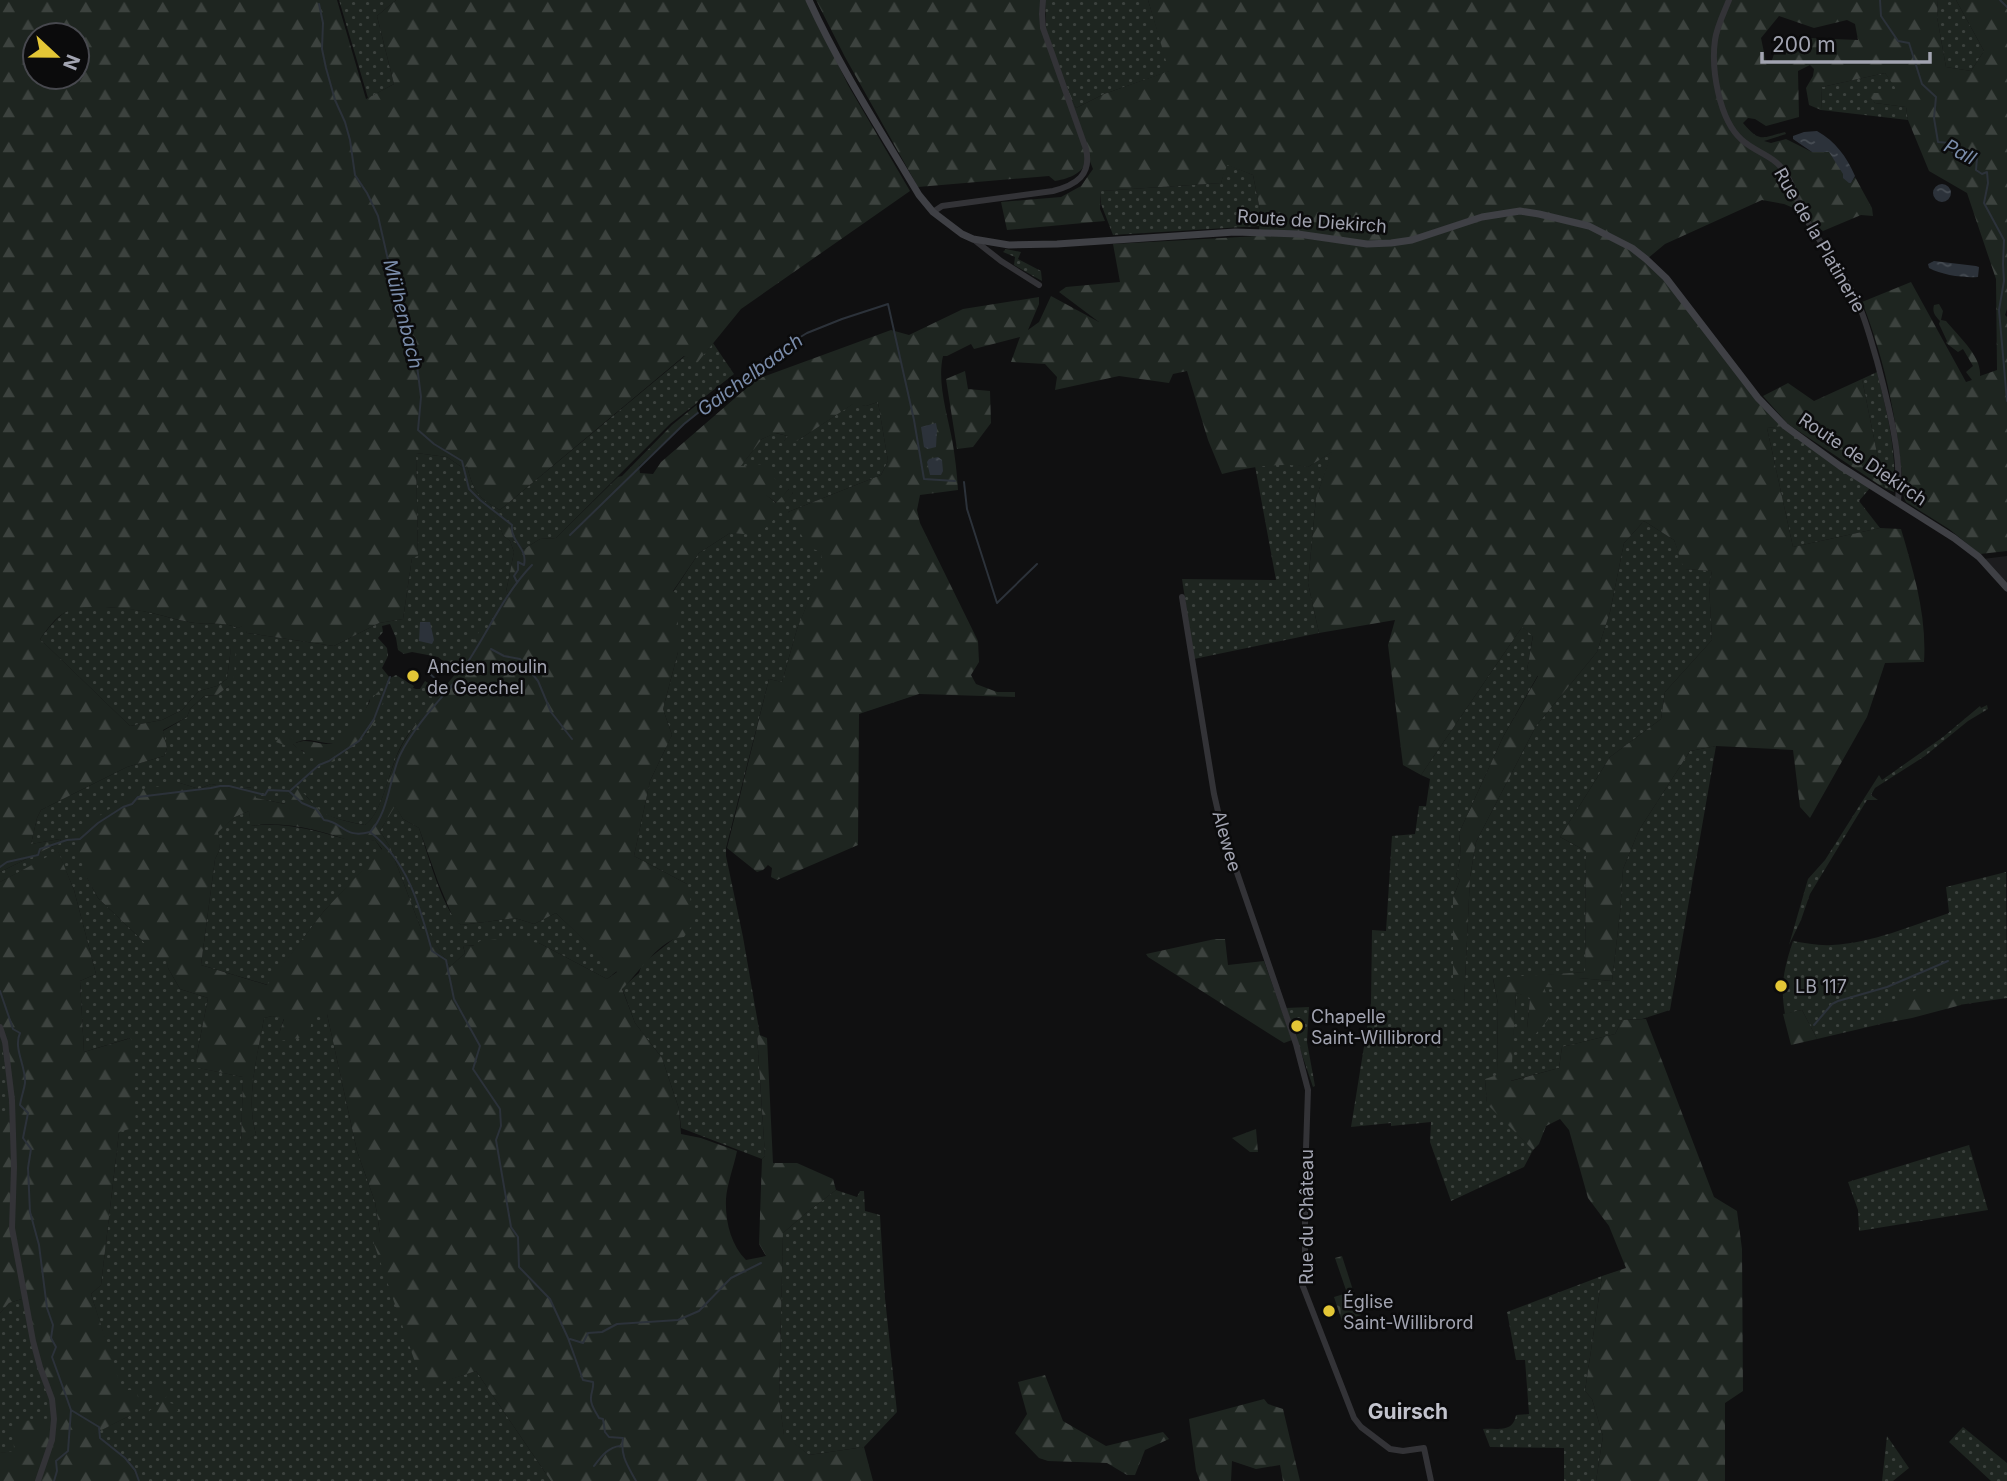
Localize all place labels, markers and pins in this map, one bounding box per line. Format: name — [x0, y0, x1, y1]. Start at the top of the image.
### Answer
place label: Ancien moulin de Geechel — [427, 656, 547, 698]
marker: Ancien moulin de Geechel — [405, 668, 421, 684]
place label: LB 117 — [1795, 976, 1847, 997]
marker: LB 117 — [1773, 978, 1789, 994]
place label: Chapelle Saint-Willibrord — [1311, 1006, 1442, 1048]
marker: Chapelle Saint-Willibrord — [1289, 1018, 1305, 1034]
place label: Église Saint-Willibrord — [1343, 1290, 1474, 1333]
marker: Église Saint-Willibrord — [1321, 1303, 1337, 1319]

